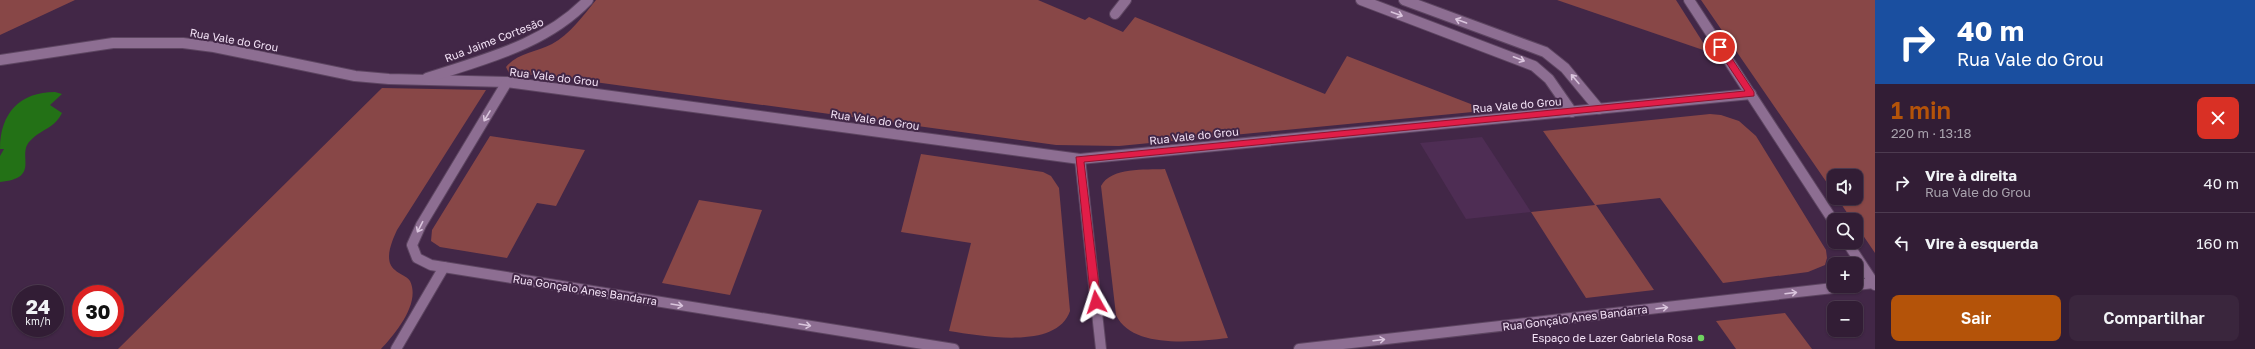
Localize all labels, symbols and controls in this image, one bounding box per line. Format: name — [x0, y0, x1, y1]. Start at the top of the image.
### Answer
one-way arrow — [1391, 10, 1403, 18]
text: 40 m — [1957, 14, 2024, 47]
street label: Rua Jaime Cortesão — [442, 15, 546, 64]
one-way arrow — [1455, 16, 1467, 24]
icon: right — [1891, 16, 1943, 68]
street label: Rua Vale do Grou — [189, 25, 279, 54]
pin — [1703, 30, 1737, 64]
icon: arrive — [1709, 36, 1731, 58]
text: Rua Vale do Grou — [1957, 48, 2104, 70]
one-way arrow — [1513, 55, 1525, 63]
street label: Rua Vale do Grou — [509, 65, 599, 88]
one-way arrow — [1570, 73, 1579, 84]
street label: Rua Vale do Grou — [1472, 94, 1562, 115]
text: 1 min — [1891, 95, 1951, 124]
button: close — [2197, 97, 2239, 139]
street label: Rua Vale do Grou — [830, 107, 920, 132]
one-way arrow — [482, 110, 490, 122]
street label: Rua Vale do Grou — [1149, 124, 1239, 147]
text: 220 m · 13:18 — [1891, 125, 1971, 141]
text: Vire à direita — [1925, 166, 2017, 184]
map controls — [1827, 169, 1863, 337]
button: sound — [1827, 169, 1863, 205]
icon: right — [1891, 172, 1913, 194]
text: 40 m — [2204, 174, 2239, 192]
text: Rua Vale do Grou — [1925, 184, 2031, 200]
button: search — [1827, 213, 1863, 249]
one-way arrow — [416, 221, 423, 233]
icon: left — [1891, 232, 1913, 254]
text: Vire à esquerda — [1925, 234, 2038, 252]
text: 160 m — [2196, 234, 2239, 252]
button: + — [1827, 257, 1863, 293]
street label: Rua Gonçalo Anes Bandarra — [512, 272, 658, 307]
position arrow — [1075, 281, 1117, 323]
speed limit sign: 30 — [72, 285, 124, 337]
one-way arrow — [1784, 289, 1797, 297]
text: 24 — [26, 294, 50, 318]
button: Sair — [1891, 295, 2061, 341]
button: Compartilhar — [2069, 295, 2239, 341]
one-way arrow — [670, 301, 683, 309]
button: − — [1827, 301, 1863, 337]
street label: Rua Gonçalo Anes Bandarra — [1502, 302, 1648, 333]
one-way arrow — [1655, 304, 1668, 311]
text: km/h — [25, 315, 51, 327]
one-way arrow — [798, 321, 811, 329]
place label: Espaço de Lazer Gabriela Rosa — [1532, 331, 1693, 344]
marker: Espaço de Lazer Gabriela Rosa — [1696, 333, 1706, 343]
one-way arrow — [1372, 336, 1385, 344]

